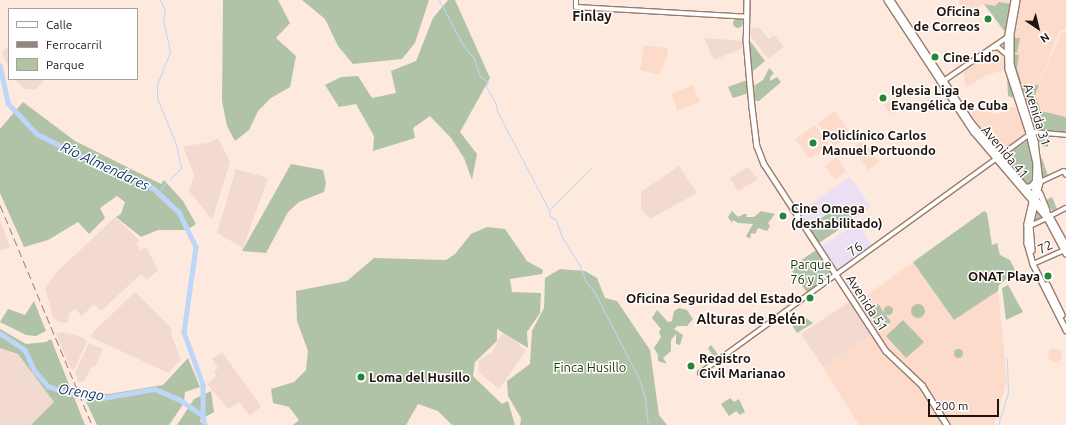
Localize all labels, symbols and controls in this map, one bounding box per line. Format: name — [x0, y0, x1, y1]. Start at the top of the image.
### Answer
place label: Oficina de Correos — [914, 4, 980, 35]
legend — [8, 8, 138, 80]
district label: Finlay — [572, 8, 612, 24]
north arrow — [1018, 8, 1058, 48]
marker: Oficina de Correos — [983, 14, 993, 24]
text: Calle — [46, 18, 72, 31]
text: N — [1038, 31, 1052, 45]
text: Ferrocarril — [46, 38, 102, 51]
place label: Cine Lido — [943, 49, 999, 65]
marker: Cine Lido — [930, 52, 940, 62]
text: Parque — [46, 58, 84, 71]
street label: Avenida 31 — [1020, 82, 1054, 148]
place label: Iglesia Liga Evangélica de Cuba — [891, 83, 1008, 114]
marker: Iglesia Liga Evangélica de Cuba — [878, 93, 888, 103]
street label: Avenida 41 — [978, 122, 1032, 182]
place label: Policlínico Carlos Manuel Portuondo — [822, 128, 936, 159]
marker: Policlínico Carlos Manuel Portuondo — [807, 137, 819, 149]
water label: Río Almendares — [58, 138, 152, 194]
place label: Cine Omega (deshabilitado) — [791, 201, 882, 232]
marker: Cine Omega (deshabilitado) — [778, 211, 788, 221]
street label: 72 — [1035, 237, 1055, 257]
street label: 76 — [844, 238, 866, 260]
park label: Parque 76 y 51 — [790, 257, 832, 288]
place label: ONAT Playa — [968, 268, 1040, 284]
marker: ONAT Playa — [1043, 271, 1053, 281]
street label: Avenida 51 — [843, 272, 891, 334]
place label: Oficina Seguridad del Estado — [626, 290, 802, 306]
marker: Oficina Seguridad del Estado — [805, 293, 815, 303]
district label: Alturas de Belén — [696, 311, 806, 327]
place label: Registro Civil Marianao — [699, 351, 785, 382]
park label: Finca Husillo — [554, 359, 626, 375]
marker: Registro Civil Marianao — [686, 361, 696, 371]
place label: Loma del Husillo — [369, 369, 470, 385]
marker: Loma del Husillo — [356, 372, 366, 382]
water label: Orengo — [57, 380, 105, 404]
scale bar — [930, 391, 1001, 417]
text: 200 m — [935, 399, 968, 412]

